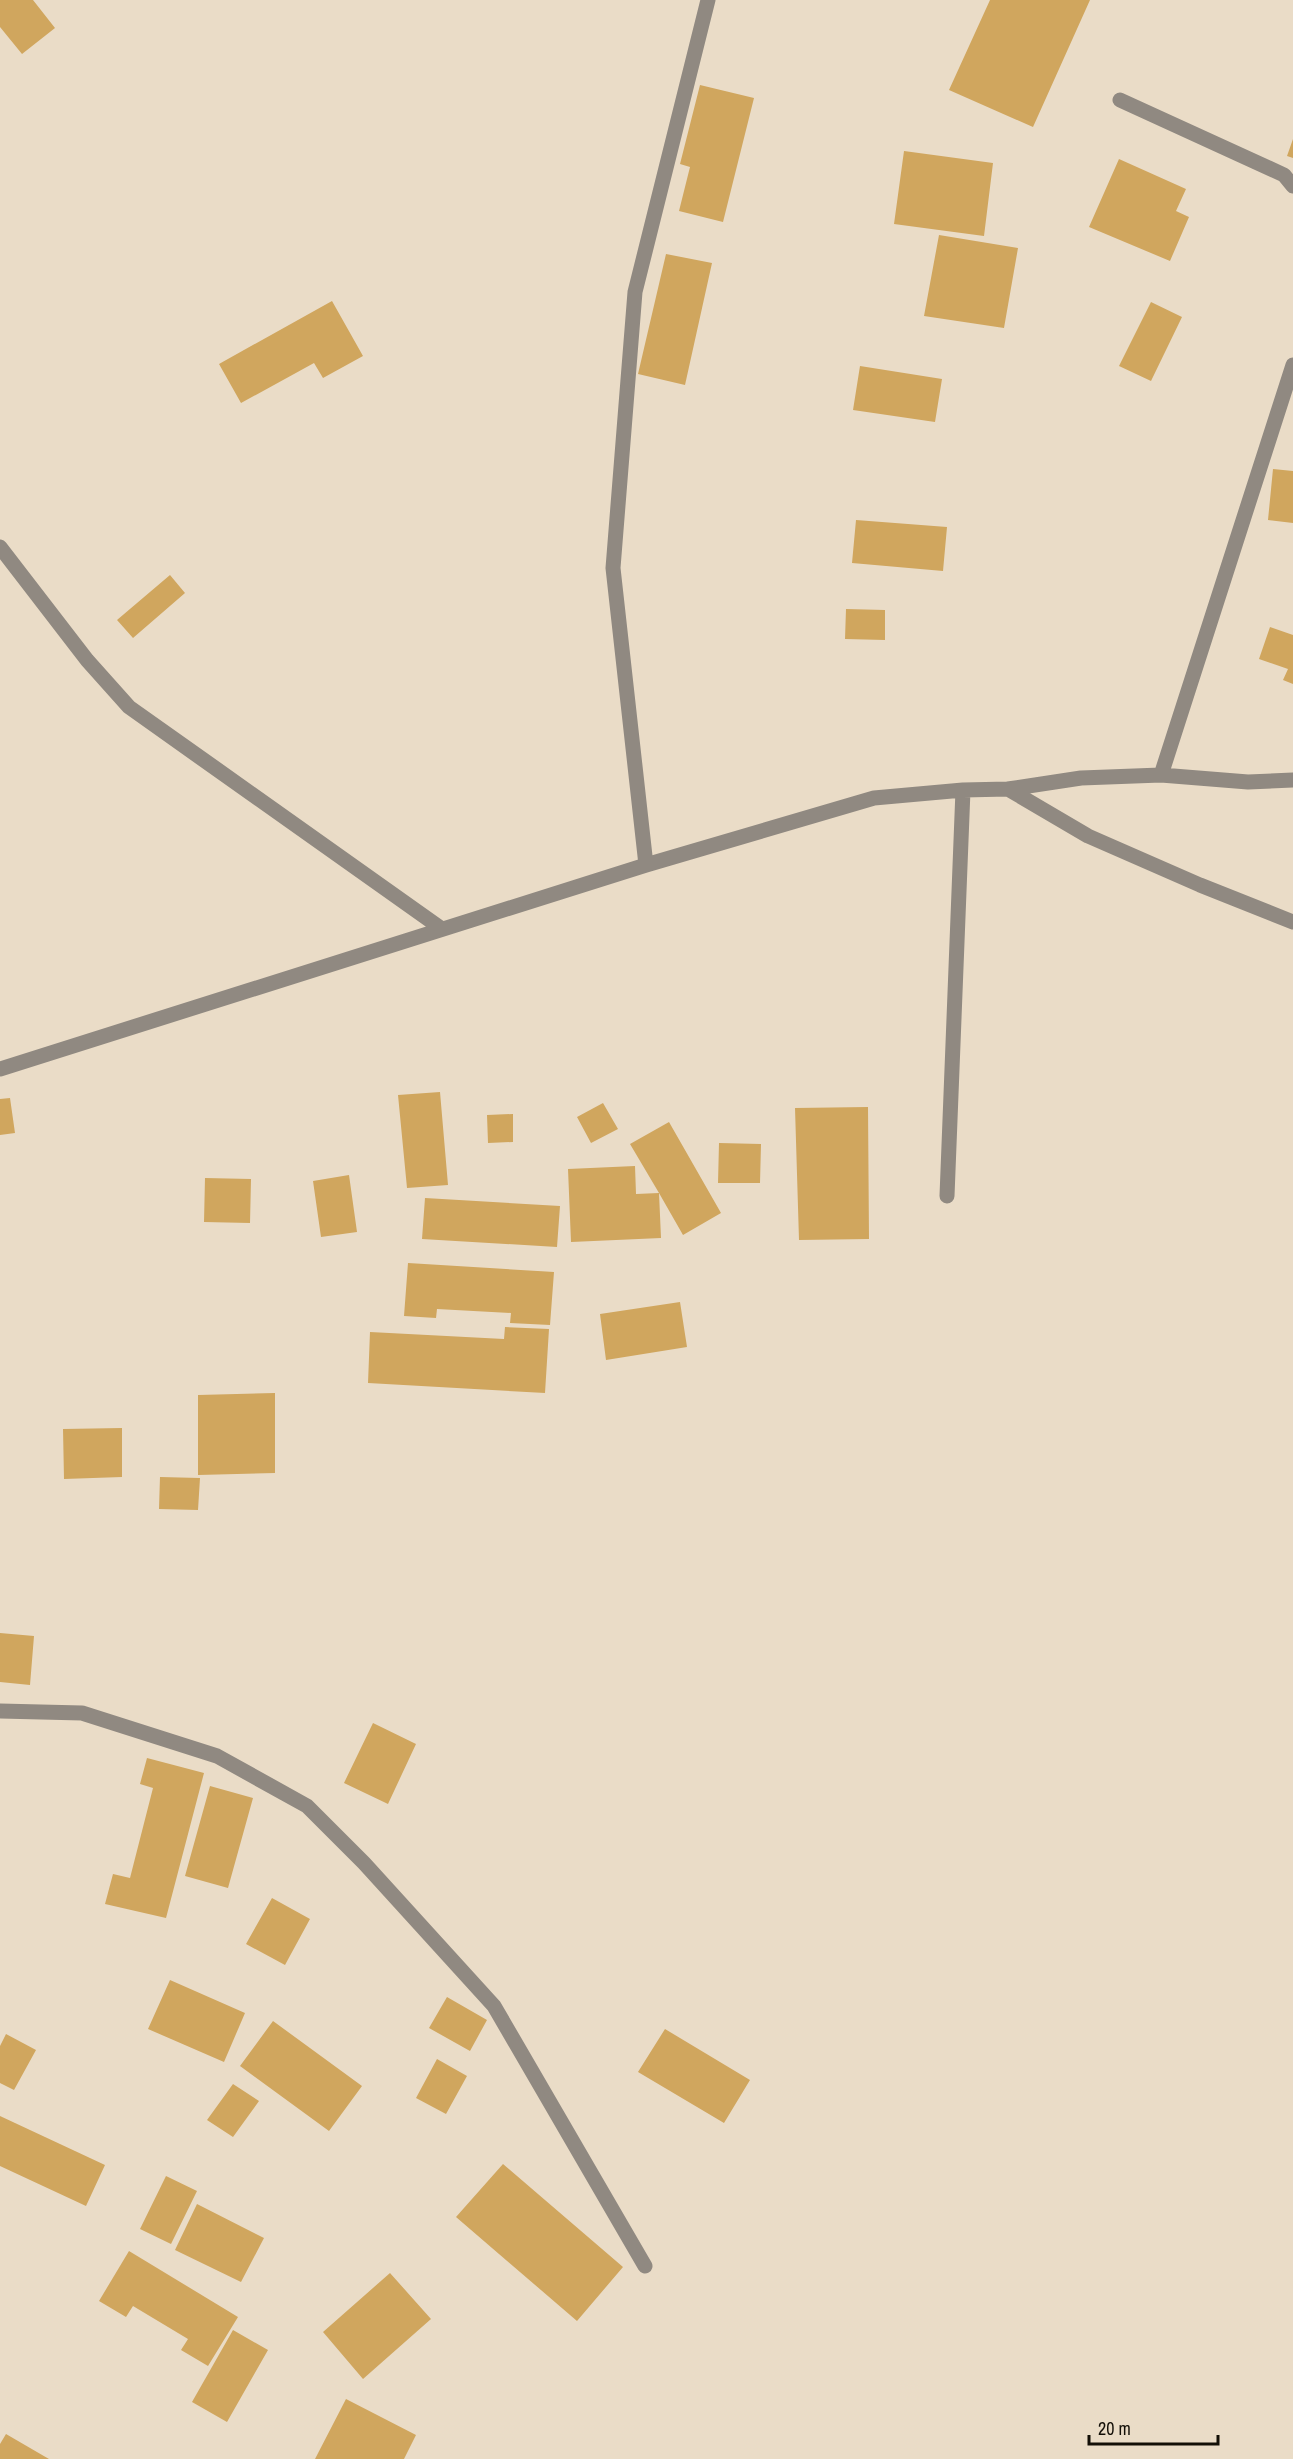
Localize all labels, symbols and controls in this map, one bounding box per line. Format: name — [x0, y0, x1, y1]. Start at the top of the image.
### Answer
scale bar — [1089, 2408, 1218, 2446]
text: 20 m — [1098, 2416, 1131, 2441]

